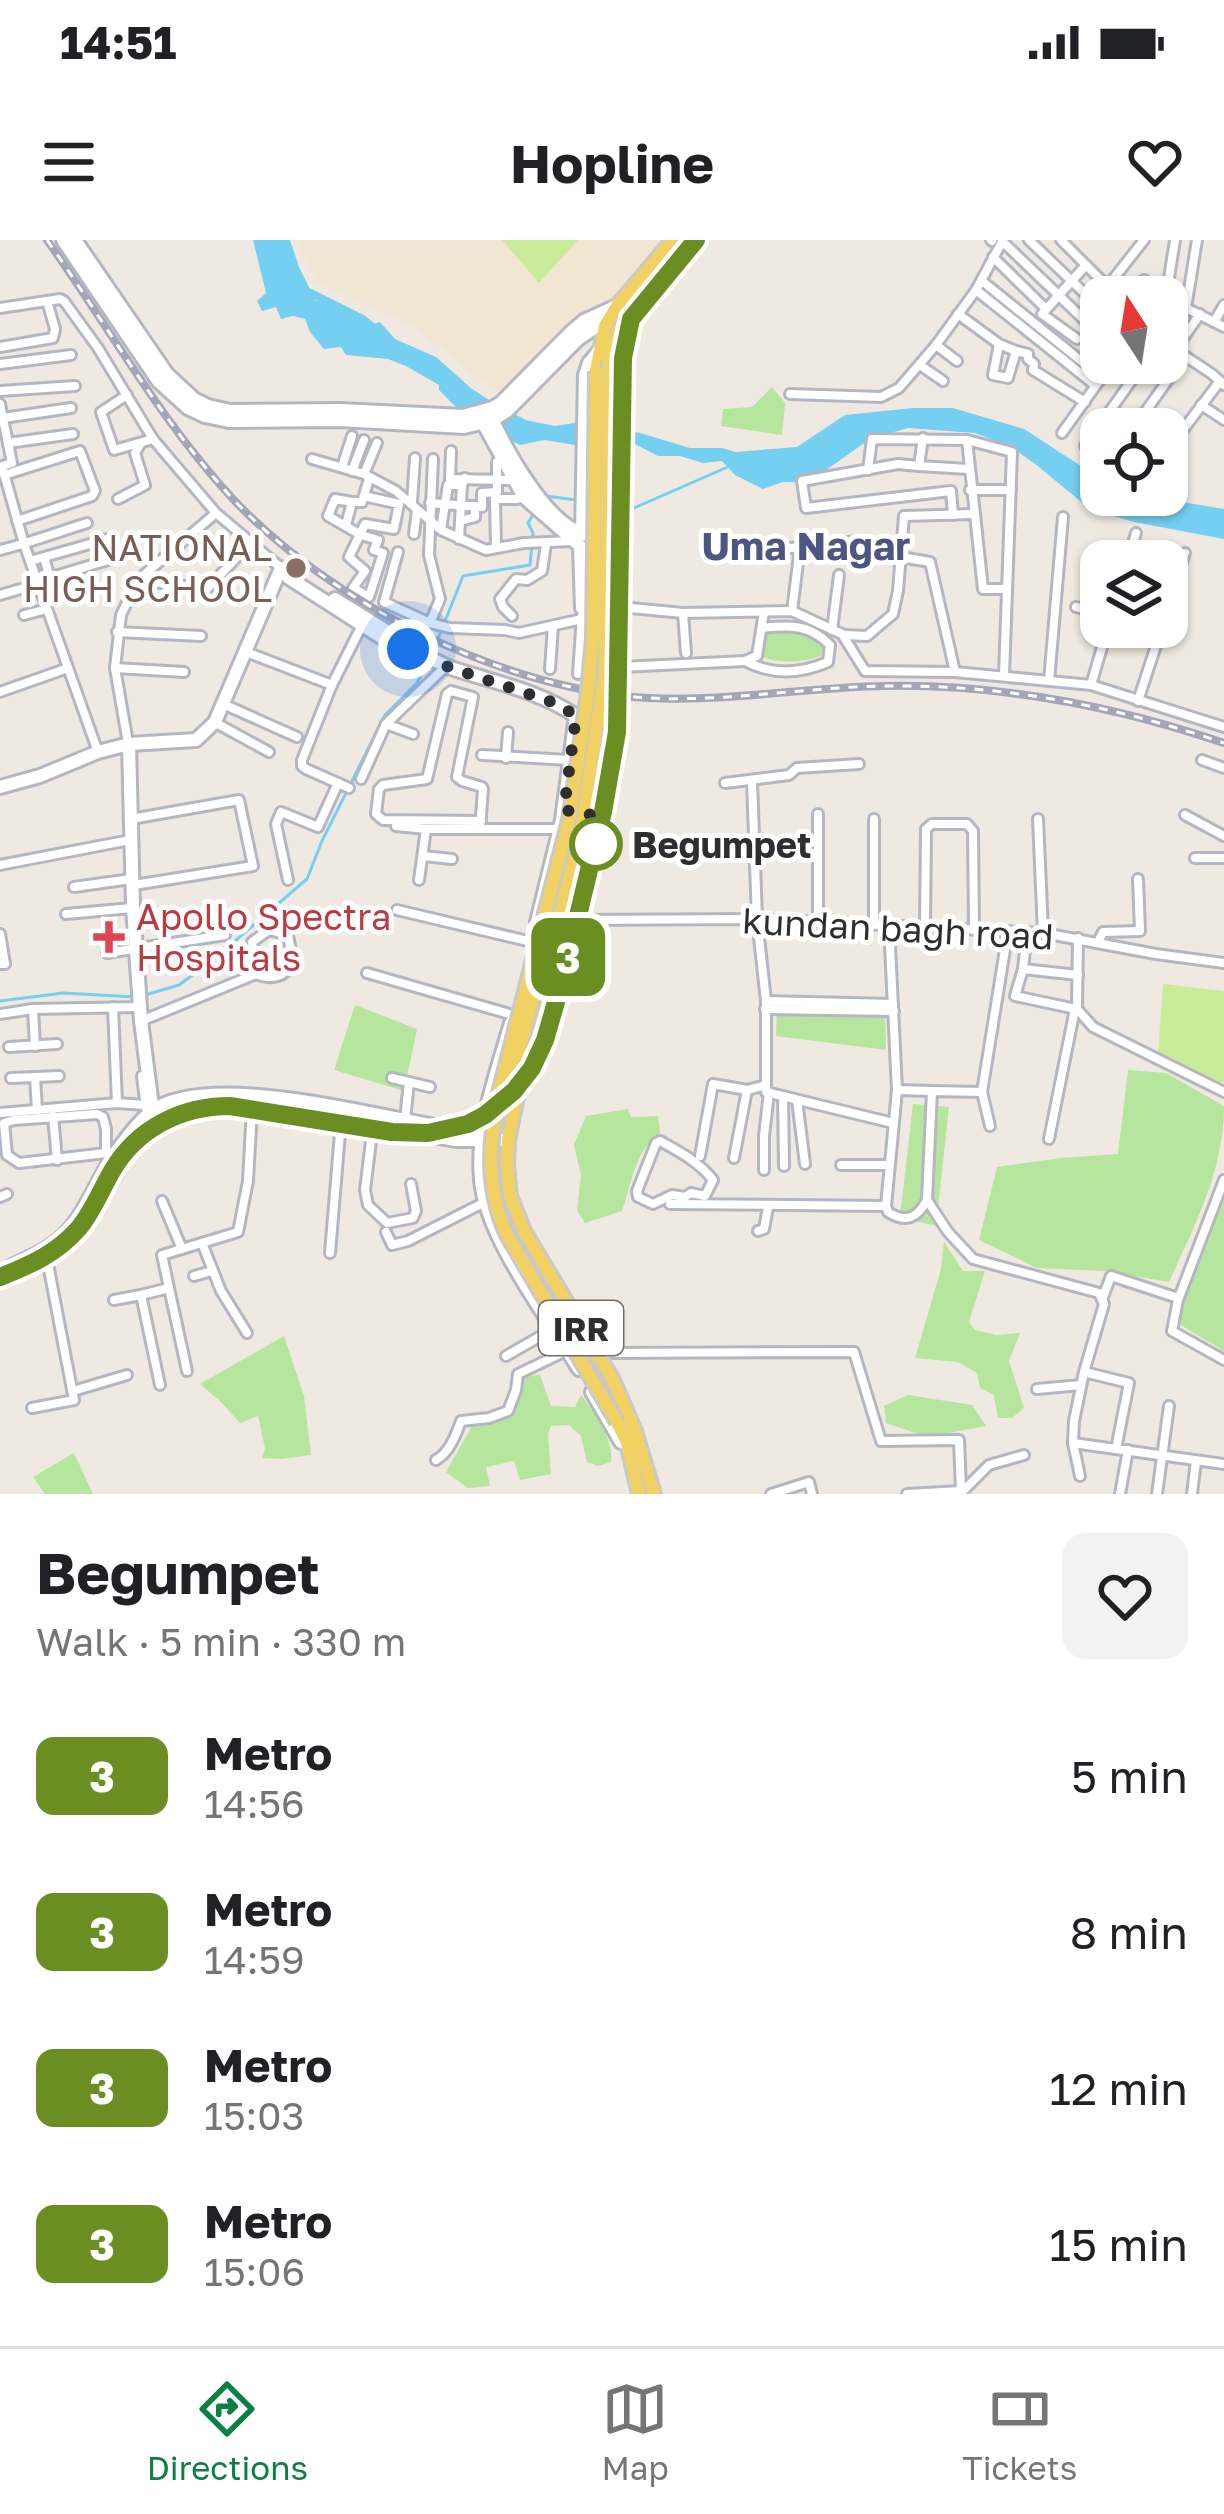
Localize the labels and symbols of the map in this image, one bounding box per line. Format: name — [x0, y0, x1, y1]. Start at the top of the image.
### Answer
north arrow — [1080, 276, 1188, 384]
district label: Uma Nagar — [701, 522, 911, 569]
place label: NATIONAL HIGH SCHOOL — [23, 526, 272, 610]
marker: NATIONAL HIGH SCHOOL — [283, 555, 309, 581]
your location — [378, 619, 438, 679]
marker: Begumpet — [571, 819, 621, 869]
place label: Begumpet — [632, 823, 811, 866]
place label: Apollo Spectra Hospitals — [136, 895, 391, 979]
street label: kundan bagh road — [741, 898, 1055, 958]
line badge: 3 — [529, 918, 607, 996]
marker: Apollo Spectra Hospitals — [93, 921, 125, 953]
road number: IRR — [539, 1301, 623, 1355]

